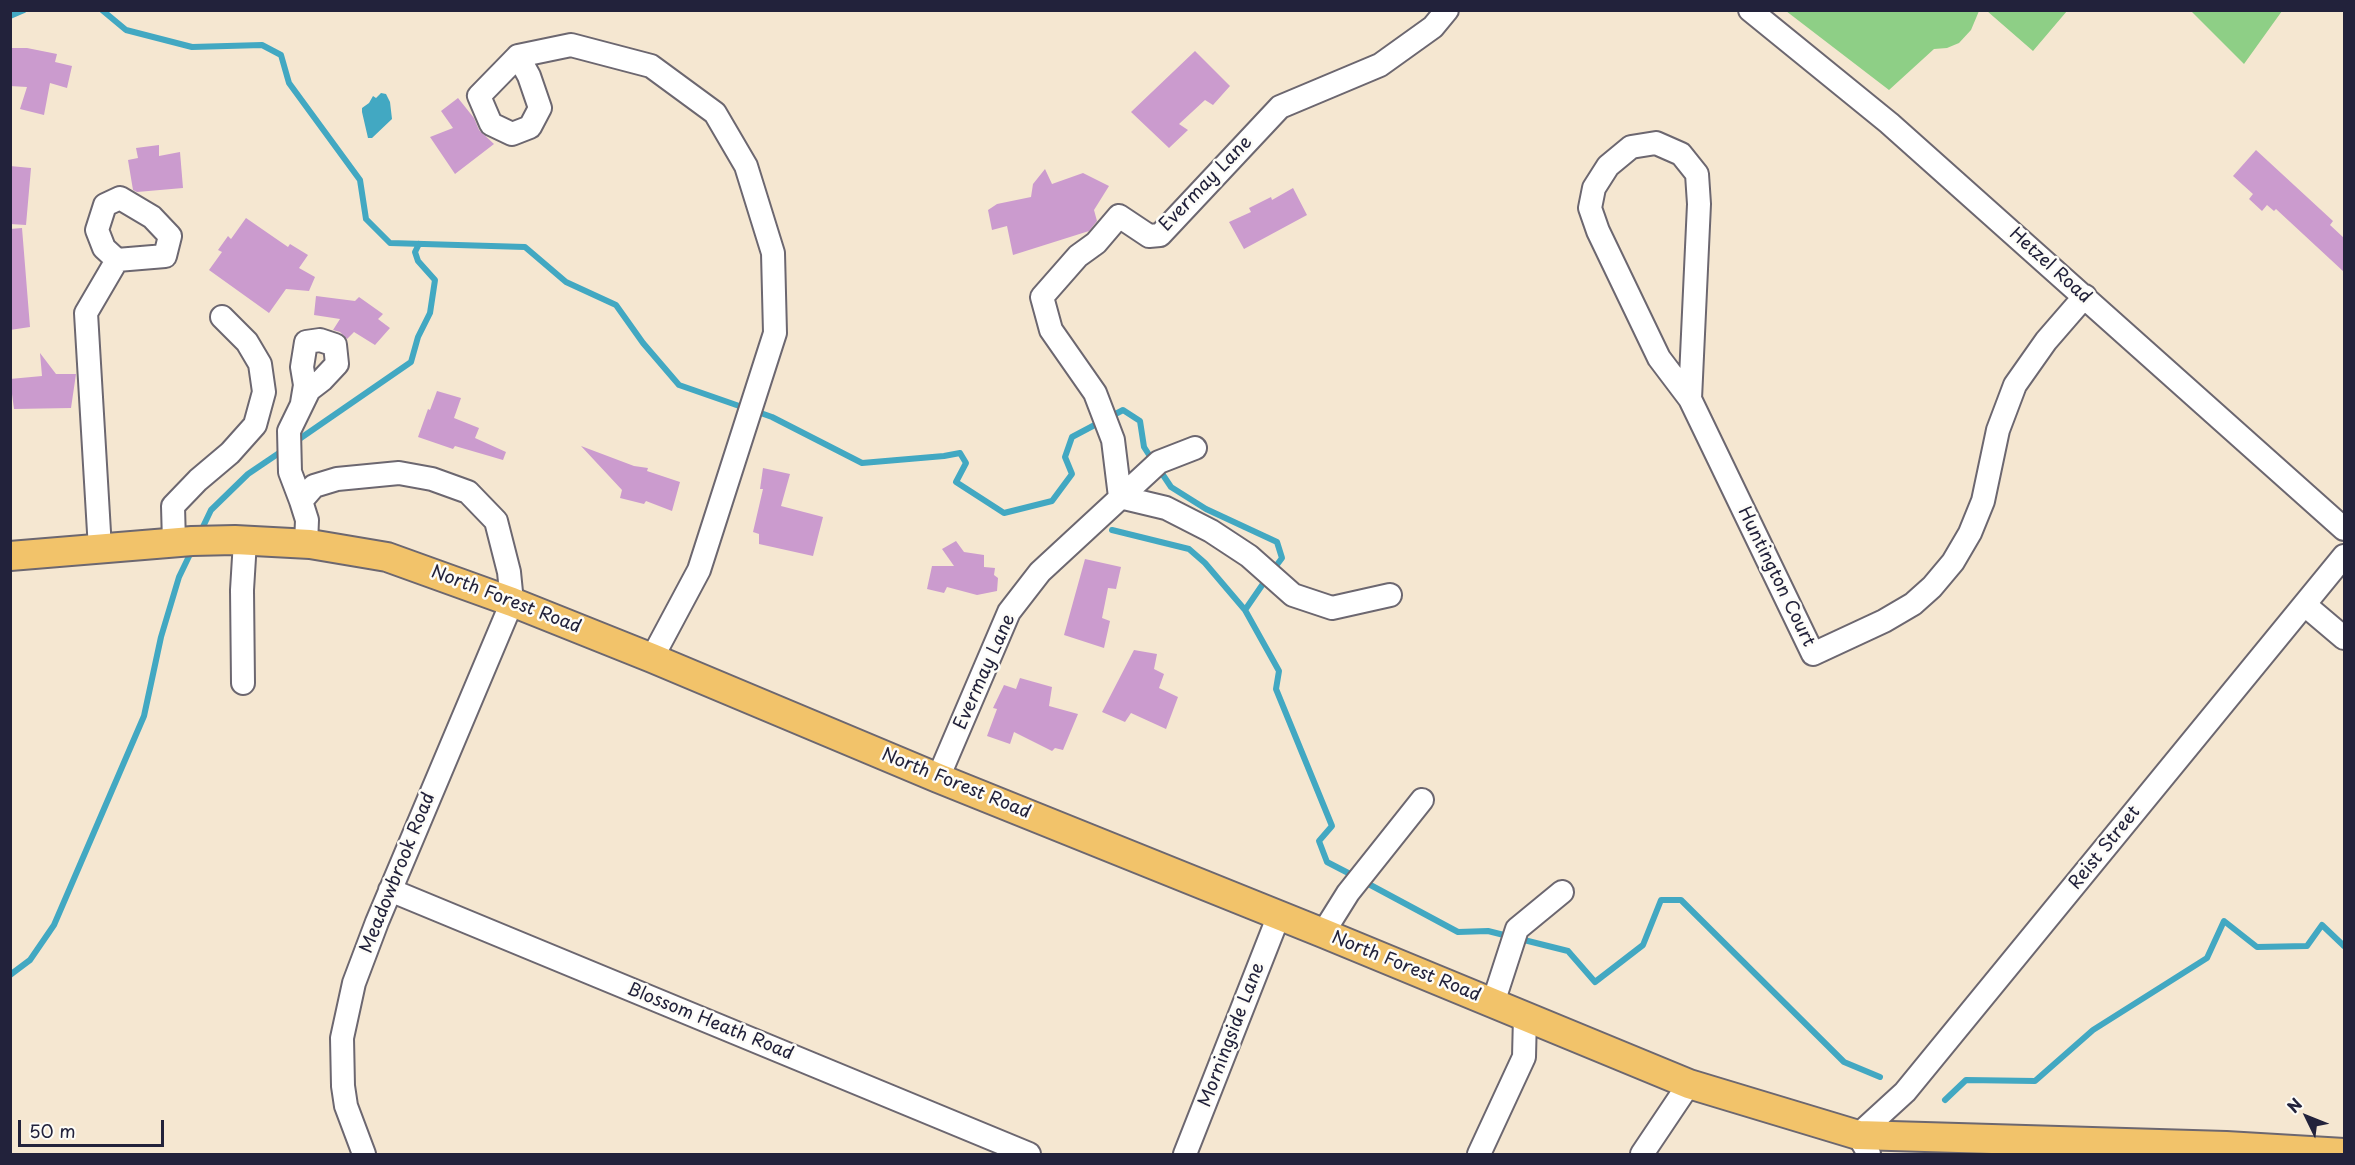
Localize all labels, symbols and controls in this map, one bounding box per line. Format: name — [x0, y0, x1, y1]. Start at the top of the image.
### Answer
street label: Evermay Lane — [1155, 132, 1257, 236]
street label: Hetzel Road — [2005, 224, 2095, 308]
street label: Huntington Court — [1733, 504, 1819, 650]
street label: North Forest Road — [428, 561, 584, 639]
street label: Evermay Lane — [950, 611, 1020, 733]
street label: North Forest Road — [878, 744, 1034, 824]
street label: Meadowbrook Road — [356, 790, 440, 956]
street label: Reist Street — [2065, 802, 2145, 894]
street label: North Forest Road — [1328, 927, 1484, 1007]
street label: Morningside Lane — [1194, 960, 1270, 1110]
street label: Blossom Heath Road — [624, 979, 796, 1065]
north arrow — [2277, 1087, 2337, 1147]
text: N — [2281, 1092, 2307, 1118]
scale bar — [21, 1108, 166, 1146]
text: 50 m — [29, 1117, 76, 1144]

